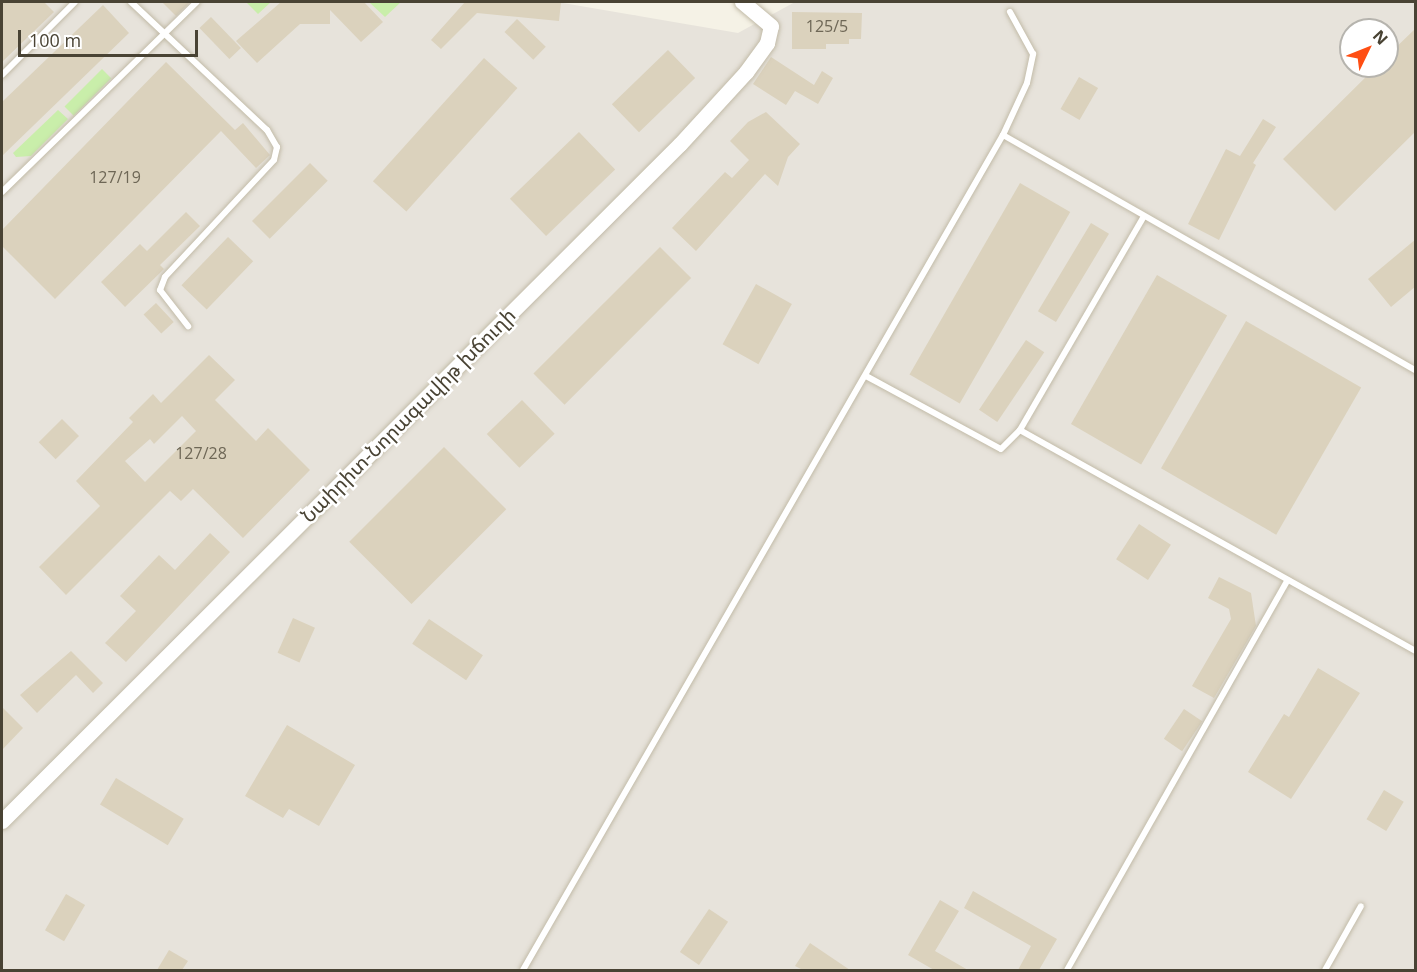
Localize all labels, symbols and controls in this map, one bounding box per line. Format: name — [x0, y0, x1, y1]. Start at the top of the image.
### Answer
house number: 125/5 — [806, 16, 848, 36]
scale bar — [21, 18, 201, 56]
north arrow — [1339, 18, 1399, 78]
text: N — [1368, 25, 1393, 49]
text: 100 m — [29, 28, 81, 52]
house number: 127/19 — [89, 167, 141, 187]
street label: Նաիրիտ-Նորագավիթ խճուղի — [296, 303, 520, 527]
house number: 127/28 — [175, 443, 227, 463]

